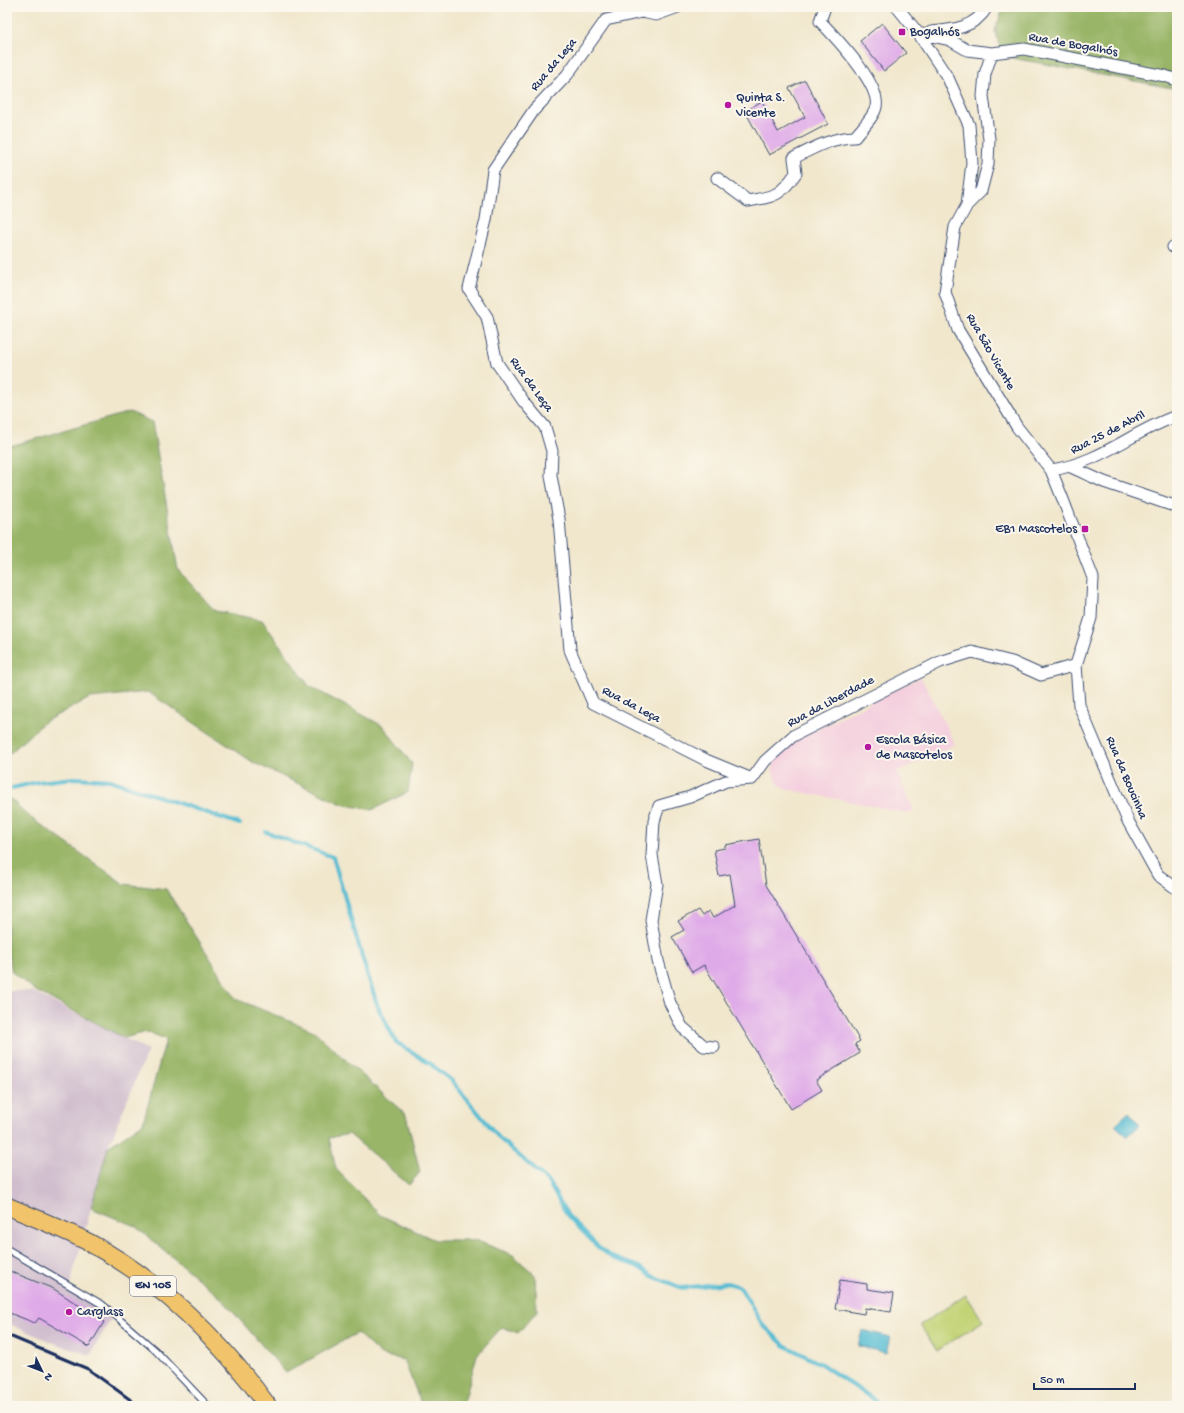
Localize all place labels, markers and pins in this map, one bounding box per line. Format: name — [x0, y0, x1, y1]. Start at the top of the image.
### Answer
place label: Bogalhós — [909, 25, 961, 40]
marker: Bogalhós — [897, 27, 907, 37]
place label: Quinta S. Vicente — [735, 91, 786, 121]
marker: Quinta S. Vicente — [723, 100, 733, 110]
place label: EB1 Mascotelos — [995, 522, 1078, 537]
marker: EB1 Mascotelos — [1080, 524, 1090, 534]
place label: Escola Básica de Mascotelos — [876, 733, 953, 763]
marker: Escola Básica de Mascotelos — [863, 742, 873, 752]
place label: Carglass — [77, 1305, 124, 1320]
marker: Carglass — [64, 1307, 74, 1317]

